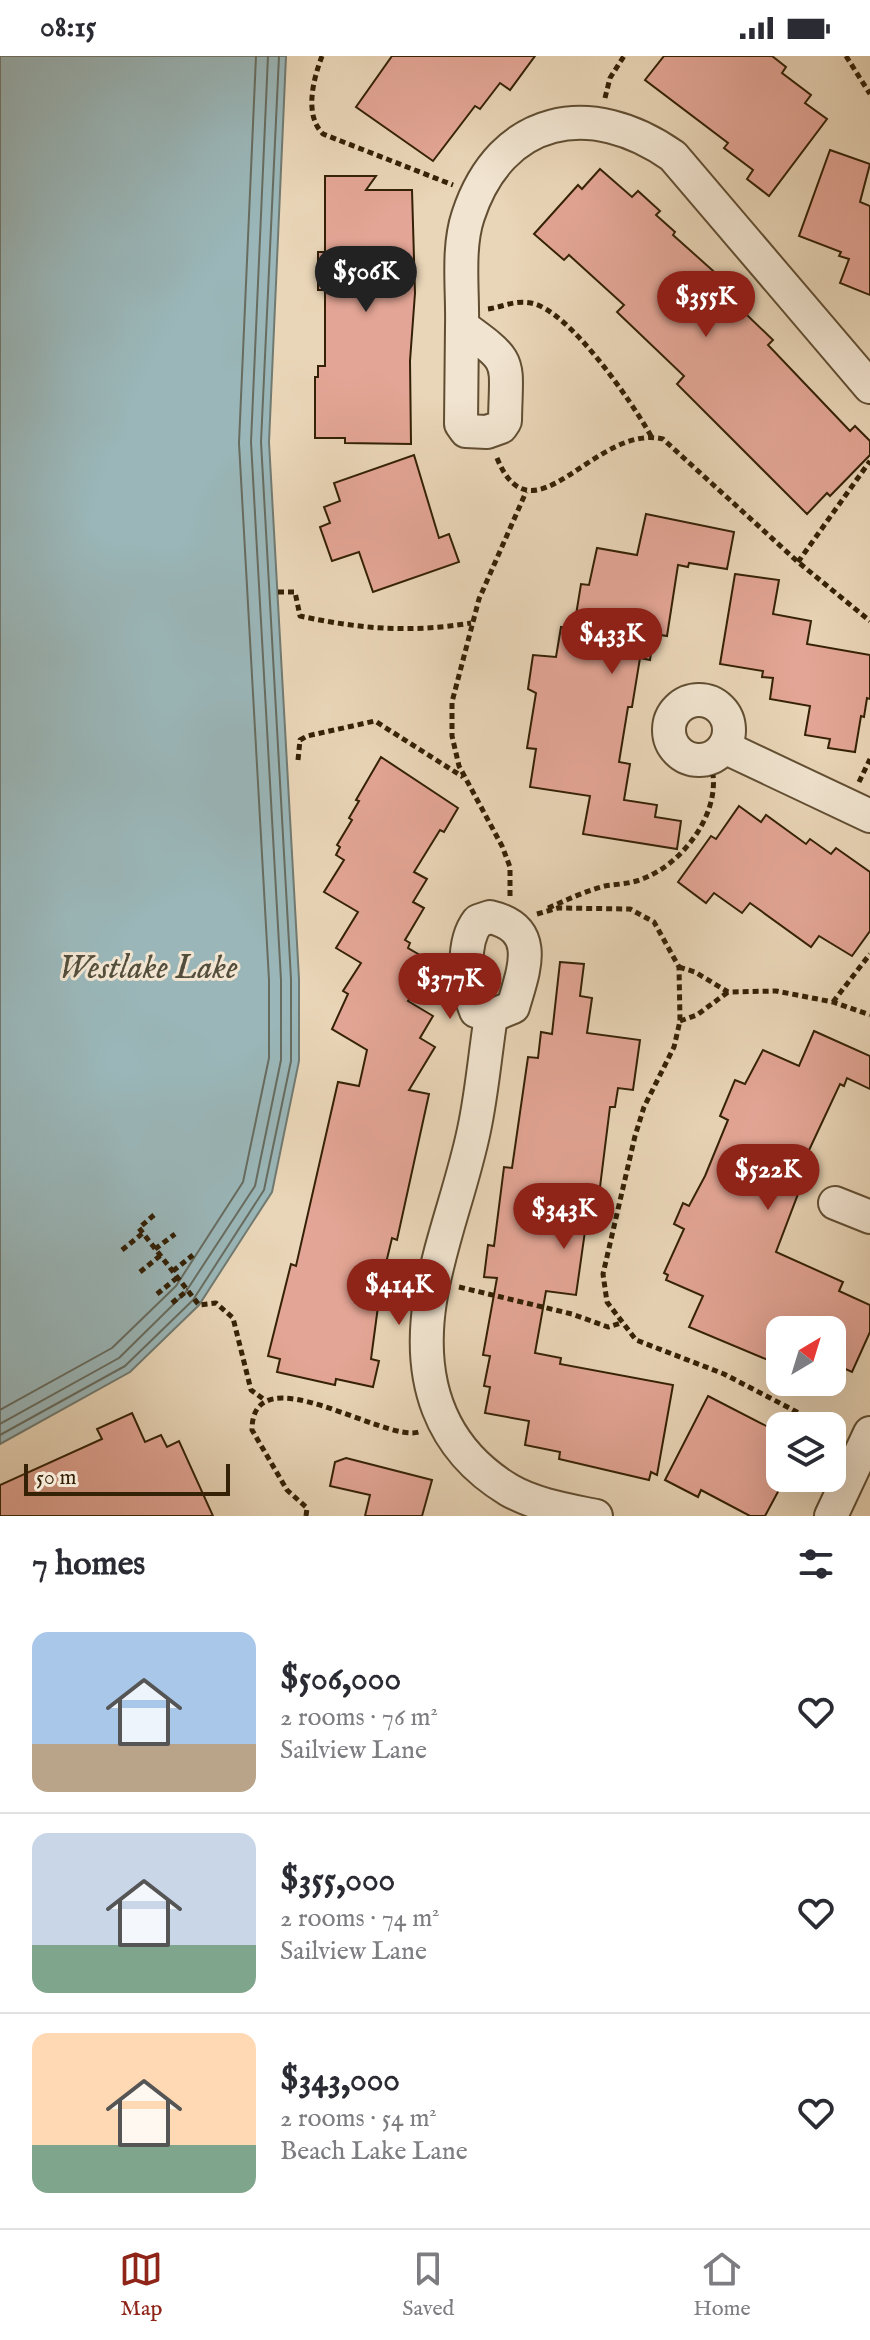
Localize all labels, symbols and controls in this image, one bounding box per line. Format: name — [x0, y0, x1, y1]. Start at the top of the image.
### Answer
text: 08:15 — [40, 9, 96, 47]
pin: $506K — [310, 246, 422, 314]
text: $506K — [333, 255, 399, 288]
pin: $355K — [650, 271, 762, 339]
text: $355K — [675, 280, 737, 313]
pin: $433K — [556, 608, 668, 676]
text: $433K — [579, 617, 645, 650]
water label: Westlake Lake — [59, 947, 238, 990]
pin: $377K — [394, 953, 506, 1021]
text: $377K — [416, 962, 484, 995]
pin: $522K — [712, 1144, 824, 1212]
text: $522K — [735, 1153, 801, 1186]
pin: $343K — [508, 1183, 620, 1251]
text: $343K — [531, 1192, 597, 1225]
pin: $414K — [343, 1259, 455, 1327]
text: $414K — [365, 1268, 433, 1301]
north arrow — [766, 1316, 846, 1396]
map controls — [766, 1316, 846, 1492]
button: layers — [766, 1412, 846, 1492]
scale bar — [24, 1460, 230, 1496]
text: 50 m — [36, 1464, 77, 1492]
icon: filters — [794, 1542, 838, 1586]
text: 7 homes — [32, 1543, 145, 1586]
text: $506,000 — [280, 1658, 401, 1701]
icon: home — [96, 1664, 192, 1760]
icon: heart — [794, 1690, 838, 1734]
text: 2 rooms · 76 m² — [280, 1701, 438, 1734]
text: Sailview Lane — [280, 1734, 427, 1767]
text: $355,000 — [280, 1859, 395, 1902]
icon: home — [96, 1865, 192, 1961]
icon: heart — [794, 1891, 838, 1935]
text: 2 rooms · 74 m² — [280, 1902, 440, 1935]
text: Sailview Lane — [280, 1935, 427, 1968]
text: $343,000 — [280, 2059, 400, 2102]
icon: home — [96, 2065, 192, 2161]
icon: heart — [794, 2091, 838, 2135]
text: 2 rooms · 54 m² — [280, 2102, 437, 2135]
text: Beach Lake Lane — [280, 2135, 468, 2168]
tab: Map — [119, 2247, 163, 2323]
tab: Saved — [402, 2247, 454, 2323]
tab: Home — [693, 2247, 751, 2323]

